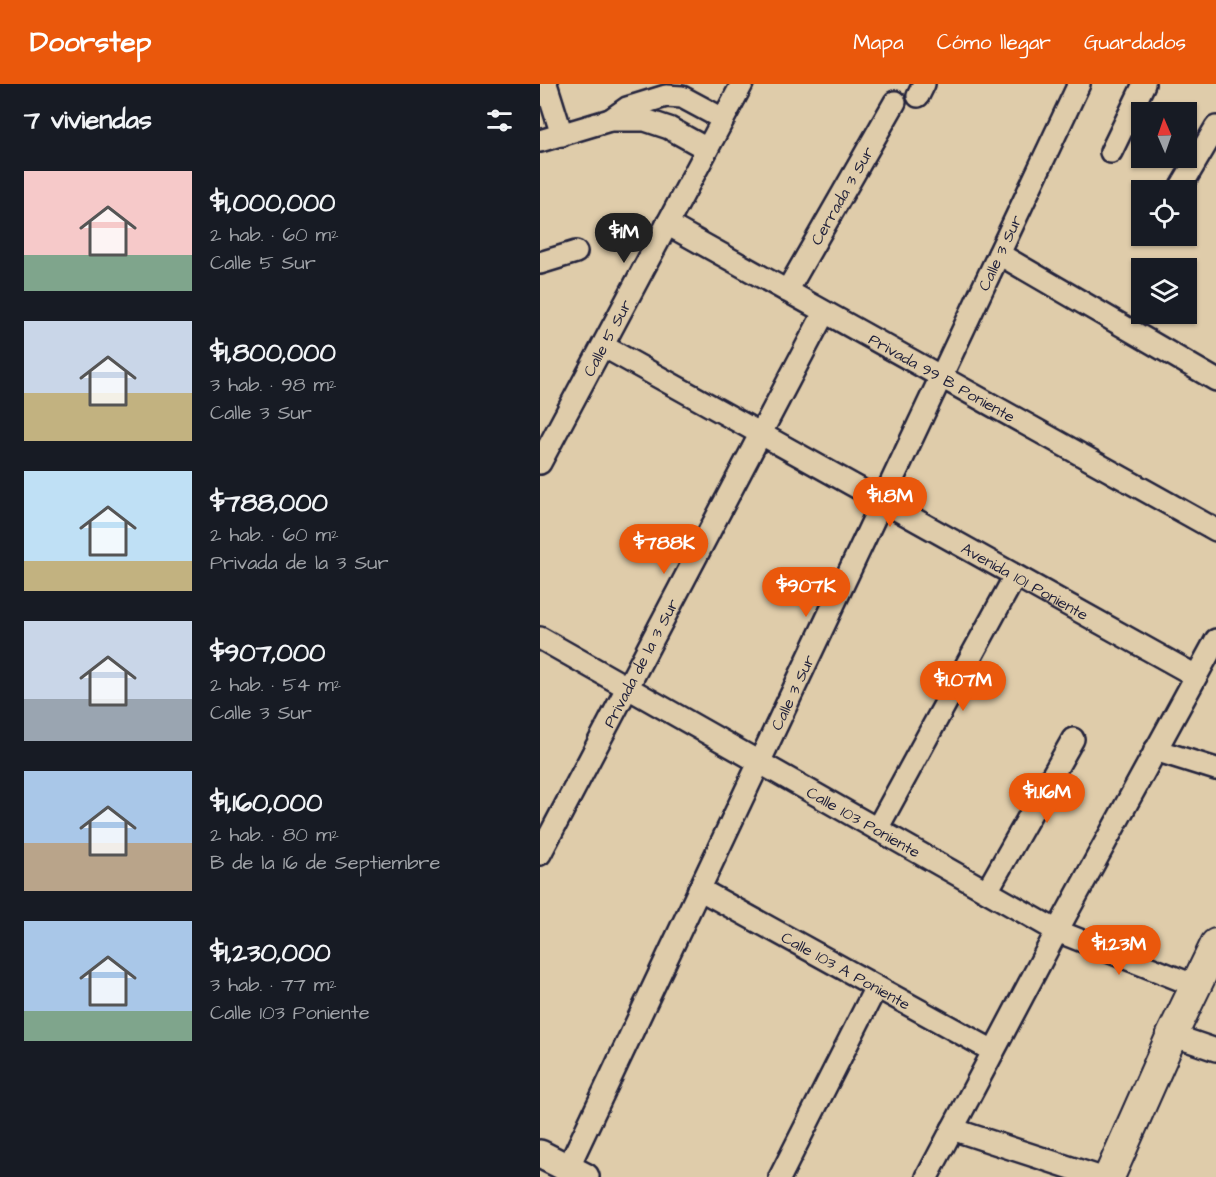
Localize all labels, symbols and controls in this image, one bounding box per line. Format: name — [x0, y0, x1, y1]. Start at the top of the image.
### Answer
text: Doorstep — [30, 23, 151, 62]
text: Mapa — [853, 28, 904, 57]
text: Cómo llegar — [937, 28, 1051, 57]
text: Guardados — [1084, 28, 1186, 57]
text: 7 viviendas — [24, 102, 152, 138]
north arrow — [1131, 102, 1197, 168]
map controls — [1131, 102, 1197, 324]
icon: filters — [483, 104, 516, 137]
street label: Cerrada 3 Sur — [806, 142, 879, 249]
button: locate — [1131, 180, 1197, 246]
text: $1,000,000 — [210, 185, 335, 221]
icon: home — [72, 195, 144, 267]
street label: Calle 3 Sur — [973, 211, 1028, 295]
pin: $1M — [595, 213, 653, 264]
text: $1M — [609, 218, 639, 246]
text: 2 hab. · 60 m² — [210, 221, 339, 249]
text: Calle 5 Sur — [210, 249, 316, 277]
button: layers — [1131, 258, 1197, 324]
street label: Calle 5 Sur — [578, 296, 637, 381]
street label: Privada 99 B Poniente — [864, 329, 1019, 428]
text: $1,800,000 — [210, 335, 336, 371]
icon: home — [72, 345, 144, 417]
text: 3 hab. · 98 m² — [210, 371, 337, 399]
text: Calle 3 Sur — [210, 399, 312, 427]
pin: $1.8M — [848, 477, 932, 528]
text: $1.8M — [867, 482, 913, 510]
text: $788,000 — [210, 485, 328, 521]
icon: home — [72, 495, 144, 567]
text: 2 hab. · 60 m² — [210, 521, 339, 549]
pin: $788K — [622, 524, 706, 575]
text: $788K — [633, 529, 695, 557]
street label: Avenida 101 Poniente — [957, 538, 1092, 626]
text: Privada de la 3 Sur — [210, 549, 388, 577]
pin: $907K — [764, 567, 848, 618]
text: $907K — [776, 572, 836, 600]
street label: Privada de la 3 Sur — [598, 595, 684, 732]
text: $907,000 — [210, 635, 326, 671]
icon: home — [72, 645, 144, 717]
street label: Calle 3 Sur — [766, 651, 821, 734]
pin: $1.07M — [914, 661, 1012, 712]
text: $1.07M — [934, 666, 992, 694]
text: 2 hab. · 54 m² — [210, 671, 341, 699]
text: Calle 3 Sur — [210, 699, 312, 727]
pin: $1.16M — [998, 773, 1096, 824]
text: $1.16M — [1023, 778, 1071, 806]
street label: Calle 103 Poniente — [802, 781, 924, 863]
text: $1,160,000 — [210, 785, 322, 821]
icon: home — [72, 795, 144, 867]
text: 2 hab. · 80 m² — [210, 821, 339, 849]
text: B de la 16 de Septiembre — [210, 849, 440, 877]
pin: $1.23M — [1070, 925, 1168, 976]
street label: Calle 103 A Poniente — [777, 926, 914, 1016]
text: $1.23M — [1092, 930, 1146, 958]
text: $1,230,000 — [210, 935, 331, 971]
icon: home — [72, 945, 144, 1017]
text: 3 hab. · 77 m² — [210, 971, 337, 999]
text: Calle 103 Poniente — [210, 999, 370, 1027]

